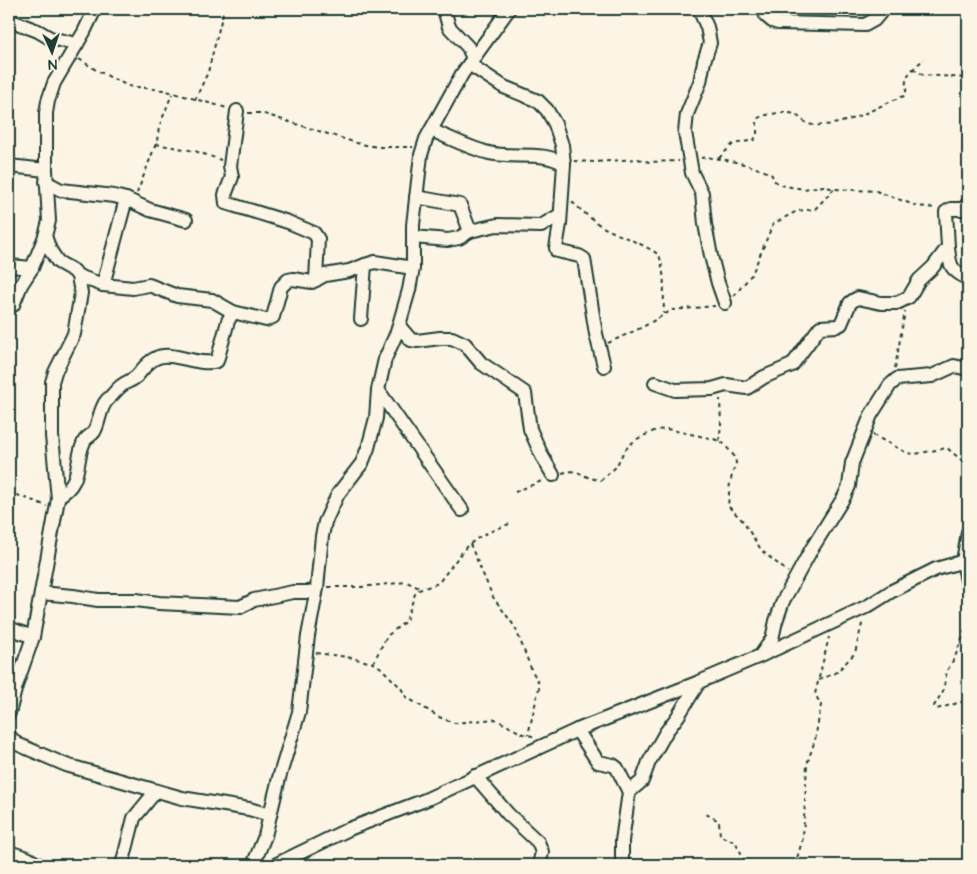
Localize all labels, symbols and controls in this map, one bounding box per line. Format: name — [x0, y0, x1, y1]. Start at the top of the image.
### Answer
north arrow — [28, 28, 78, 78]
text: N — [48, 54, 58, 74]

